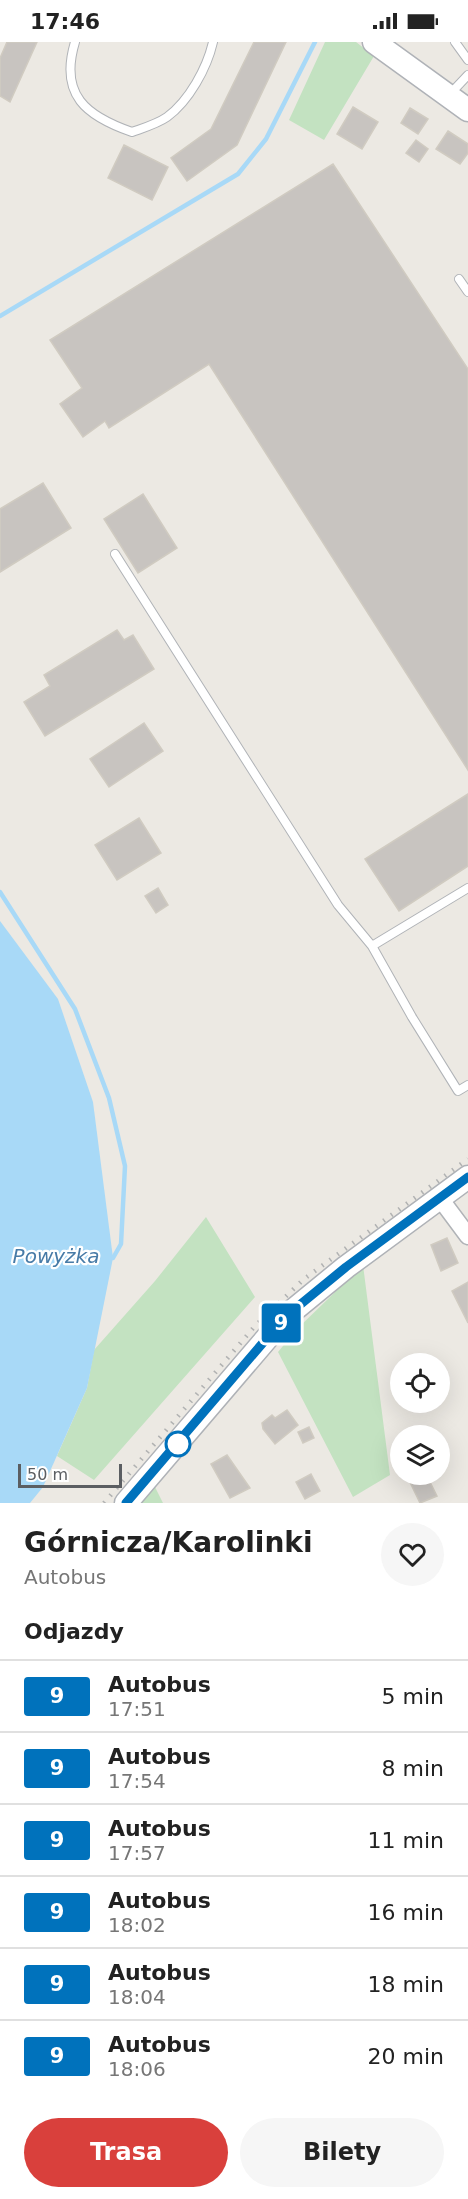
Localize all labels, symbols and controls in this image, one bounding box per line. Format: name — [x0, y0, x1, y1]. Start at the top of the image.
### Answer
text: 17:46 — [30, 9, 100, 34]
water label: Powyżka — [13, 1244, 99, 1268]
line badge: 9 — [262, 1304, 300, 1342]
text: 9 — [274, 1311, 288, 1335]
map controls — [390, 1353, 450, 1485]
button: locate — [390, 1353, 450, 1413]
button: layers — [390, 1425, 450, 1485]
unlabelled marker — [165, 1431, 191, 1457]
scale bar — [18, 1461, 122, 1488]
text: 50 m — [27, 1465, 68, 1484]
button: heart — [381, 1523, 444, 1586]
text: Górnicza/Karolinki — [24, 1526, 313, 1559]
text: Autobus — [24, 1565, 106, 1589]
text: Odjazdy — [24, 1619, 124, 1644]
text: Autobus — [108, 1672, 211, 1697]
text: 9 — [50, 1684, 64, 1708]
text: 5 min — [382, 1684, 444, 1709]
text: 17:51 — [108, 1697, 166, 1721]
text: Autobus — [108, 1744, 211, 1769]
text: 9 — [50, 1756, 64, 1780]
text: 8 min — [382, 1756, 444, 1781]
text: 17:54 — [108, 1769, 166, 1793]
text: Autobus — [108, 1816, 211, 1841]
text: 9 — [50, 1828, 64, 1852]
text: 11 min — [368, 1828, 444, 1853]
text: 17:57 — [108, 1841, 166, 1865]
text: Autobus — [108, 1888, 211, 1913]
text: 9 — [50, 1900, 64, 1924]
text: 16 min — [368, 1900, 444, 1925]
text: 18:02 — [108, 1913, 166, 1937]
text: Autobus — [108, 1960, 211, 1985]
text: 9 — [50, 1972, 64, 1996]
text: 18 min — [368, 1972, 444, 1997]
text: 18:04 — [108, 1985, 166, 2009]
text: Autobus — [108, 2032, 211, 2057]
text: 9 — [50, 2044, 64, 2068]
text: 20 min — [368, 2044, 444, 2069]
text: 18:06 — [108, 2057, 166, 2081]
button: Trasa — [24, 2118, 228, 2187]
button: Bilety — [240, 2118, 444, 2187]

